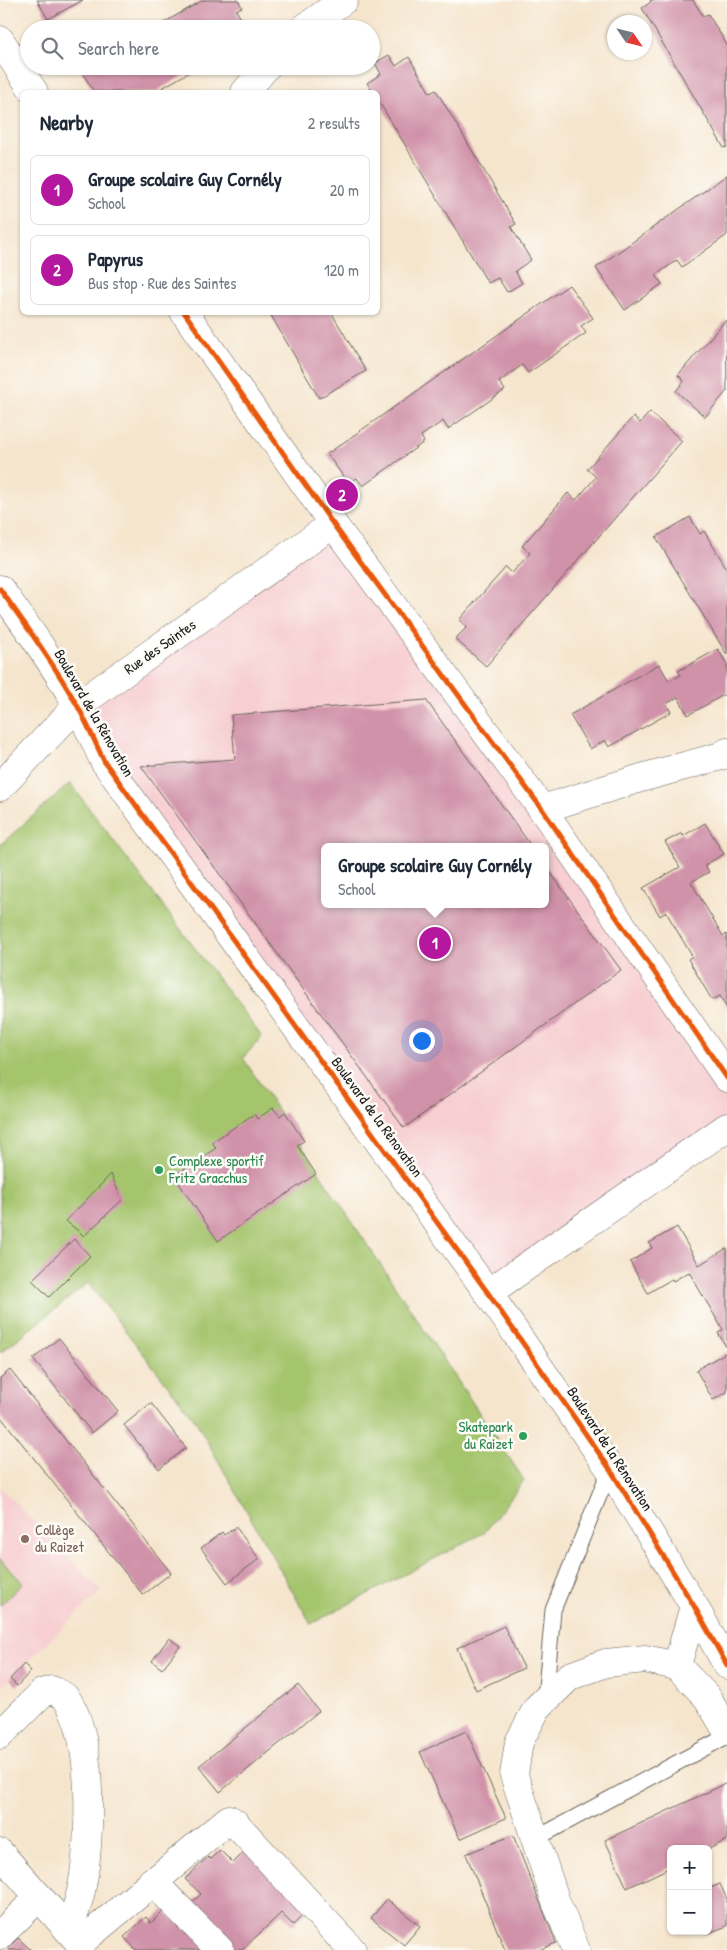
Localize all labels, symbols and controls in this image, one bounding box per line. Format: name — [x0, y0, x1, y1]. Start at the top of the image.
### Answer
north arrow — [607, 15, 652, 60]
search box — [20, 20, 380, 75]
icon: search — [38, 34, 66, 62]
text: Search here — [78, 35, 159, 61]
text: Nearby — [40, 108, 93, 137]
text: 2 results — [308, 112, 360, 134]
text: Groupe scolaire Guy Cornély — [88, 166, 282, 192]
text: 1 — [54, 179, 60, 201]
text: 20 m — [330, 179, 359, 201]
text: School — [88, 192, 125, 214]
text: Papyrus — [88, 246, 143, 272]
text: 2 — [53, 259, 61, 281]
text: 120 m — [324, 259, 359, 281]
text: Bus stop · Rue des Saintes — [88, 272, 237, 294]
pin: 2 — [326, 476, 358, 514]
street label: Rue des Saintes — [120, 614, 200, 679]
street label: Boulevard de la Rénovation — [49, 645, 140, 781]
popup — [321, 843, 549, 908]
text: Groupe scolaire Guy Cornély — [338, 852, 532, 878]
text: School — [338, 878, 376, 900]
pin: 1 — [419, 924, 451, 962]
your location — [409, 1028, 435, 1054]
street label: Boulevard de la Rénovation — [327, 1052, 428, 1181]
place label: Complexe sportif Fritz Gracchus — [168, 1150, 265, 1188]
marker: Complexe sportif Fritz Gracchus — [153, 1164, 165, 1176]
street label: Boulevard de la Rénovation — [562, 1383, 659, 1515]
place label: Skatepark du Raizet — [459, 1416, 514, 1454]
marker: Skatepark du Raizet — [517, 1430, 529, 1442]
place label: Collège du Raizet — [35, 1519, 85, 1557]
marker: Collège du Raizet — [19, 1533, 31, 1545]
map controls — [667, 1845, 712, 1935]
button: + — [667, 1845, 712, 1890]
button: − — [667, 1890, 712, 1935]

